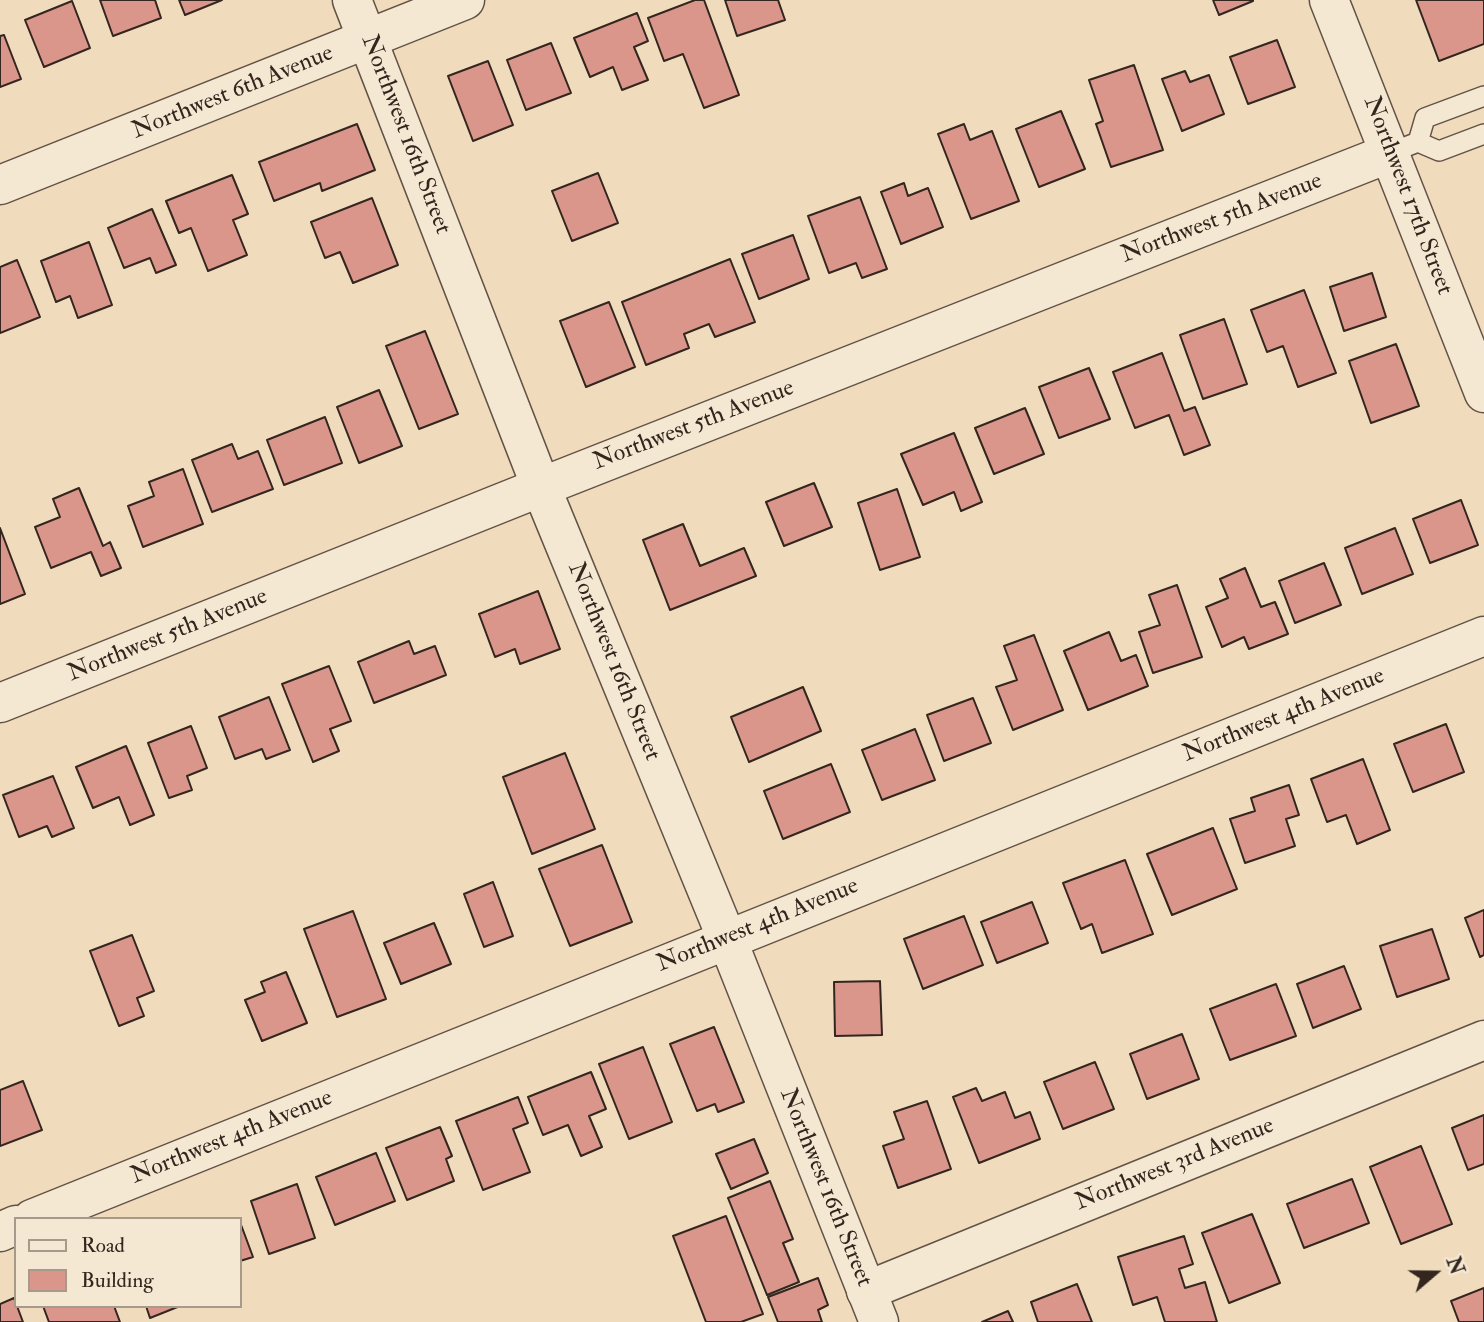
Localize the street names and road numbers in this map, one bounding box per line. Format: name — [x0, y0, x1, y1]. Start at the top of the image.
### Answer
street label: Northwest 16th Street — [354, 31, 456, 239]
street label: Northwest 6th Avenue — [128, 40, 338, 146]
street label: Northwest 17th Street — [1356, 93, 1458, 299]
street label: Northwest 5th Avenue — [1118, 167, 1326, 271]
street label: Northwest 5th Avenue — [590, 374, 798, 478]
street label: Northwest 16th Street — [560, 559, 666, 765]
street label: Northwest 5th Avenue — [64, 583, 272, 689]
street label: Northwest 4th Avenue — [1179, 662, 1389, 770]
street label: Northwest 4th Avenue — [653, 872, 863, 980]
street label: Northwest 4th Avenue — [127, 1084, 337, 1192]
street label: Northwest 16th Street — [772, 1085, 878, 1291]
street label: Northwest 3rd Avenue — [1072, 1112, 1278, 1218]

